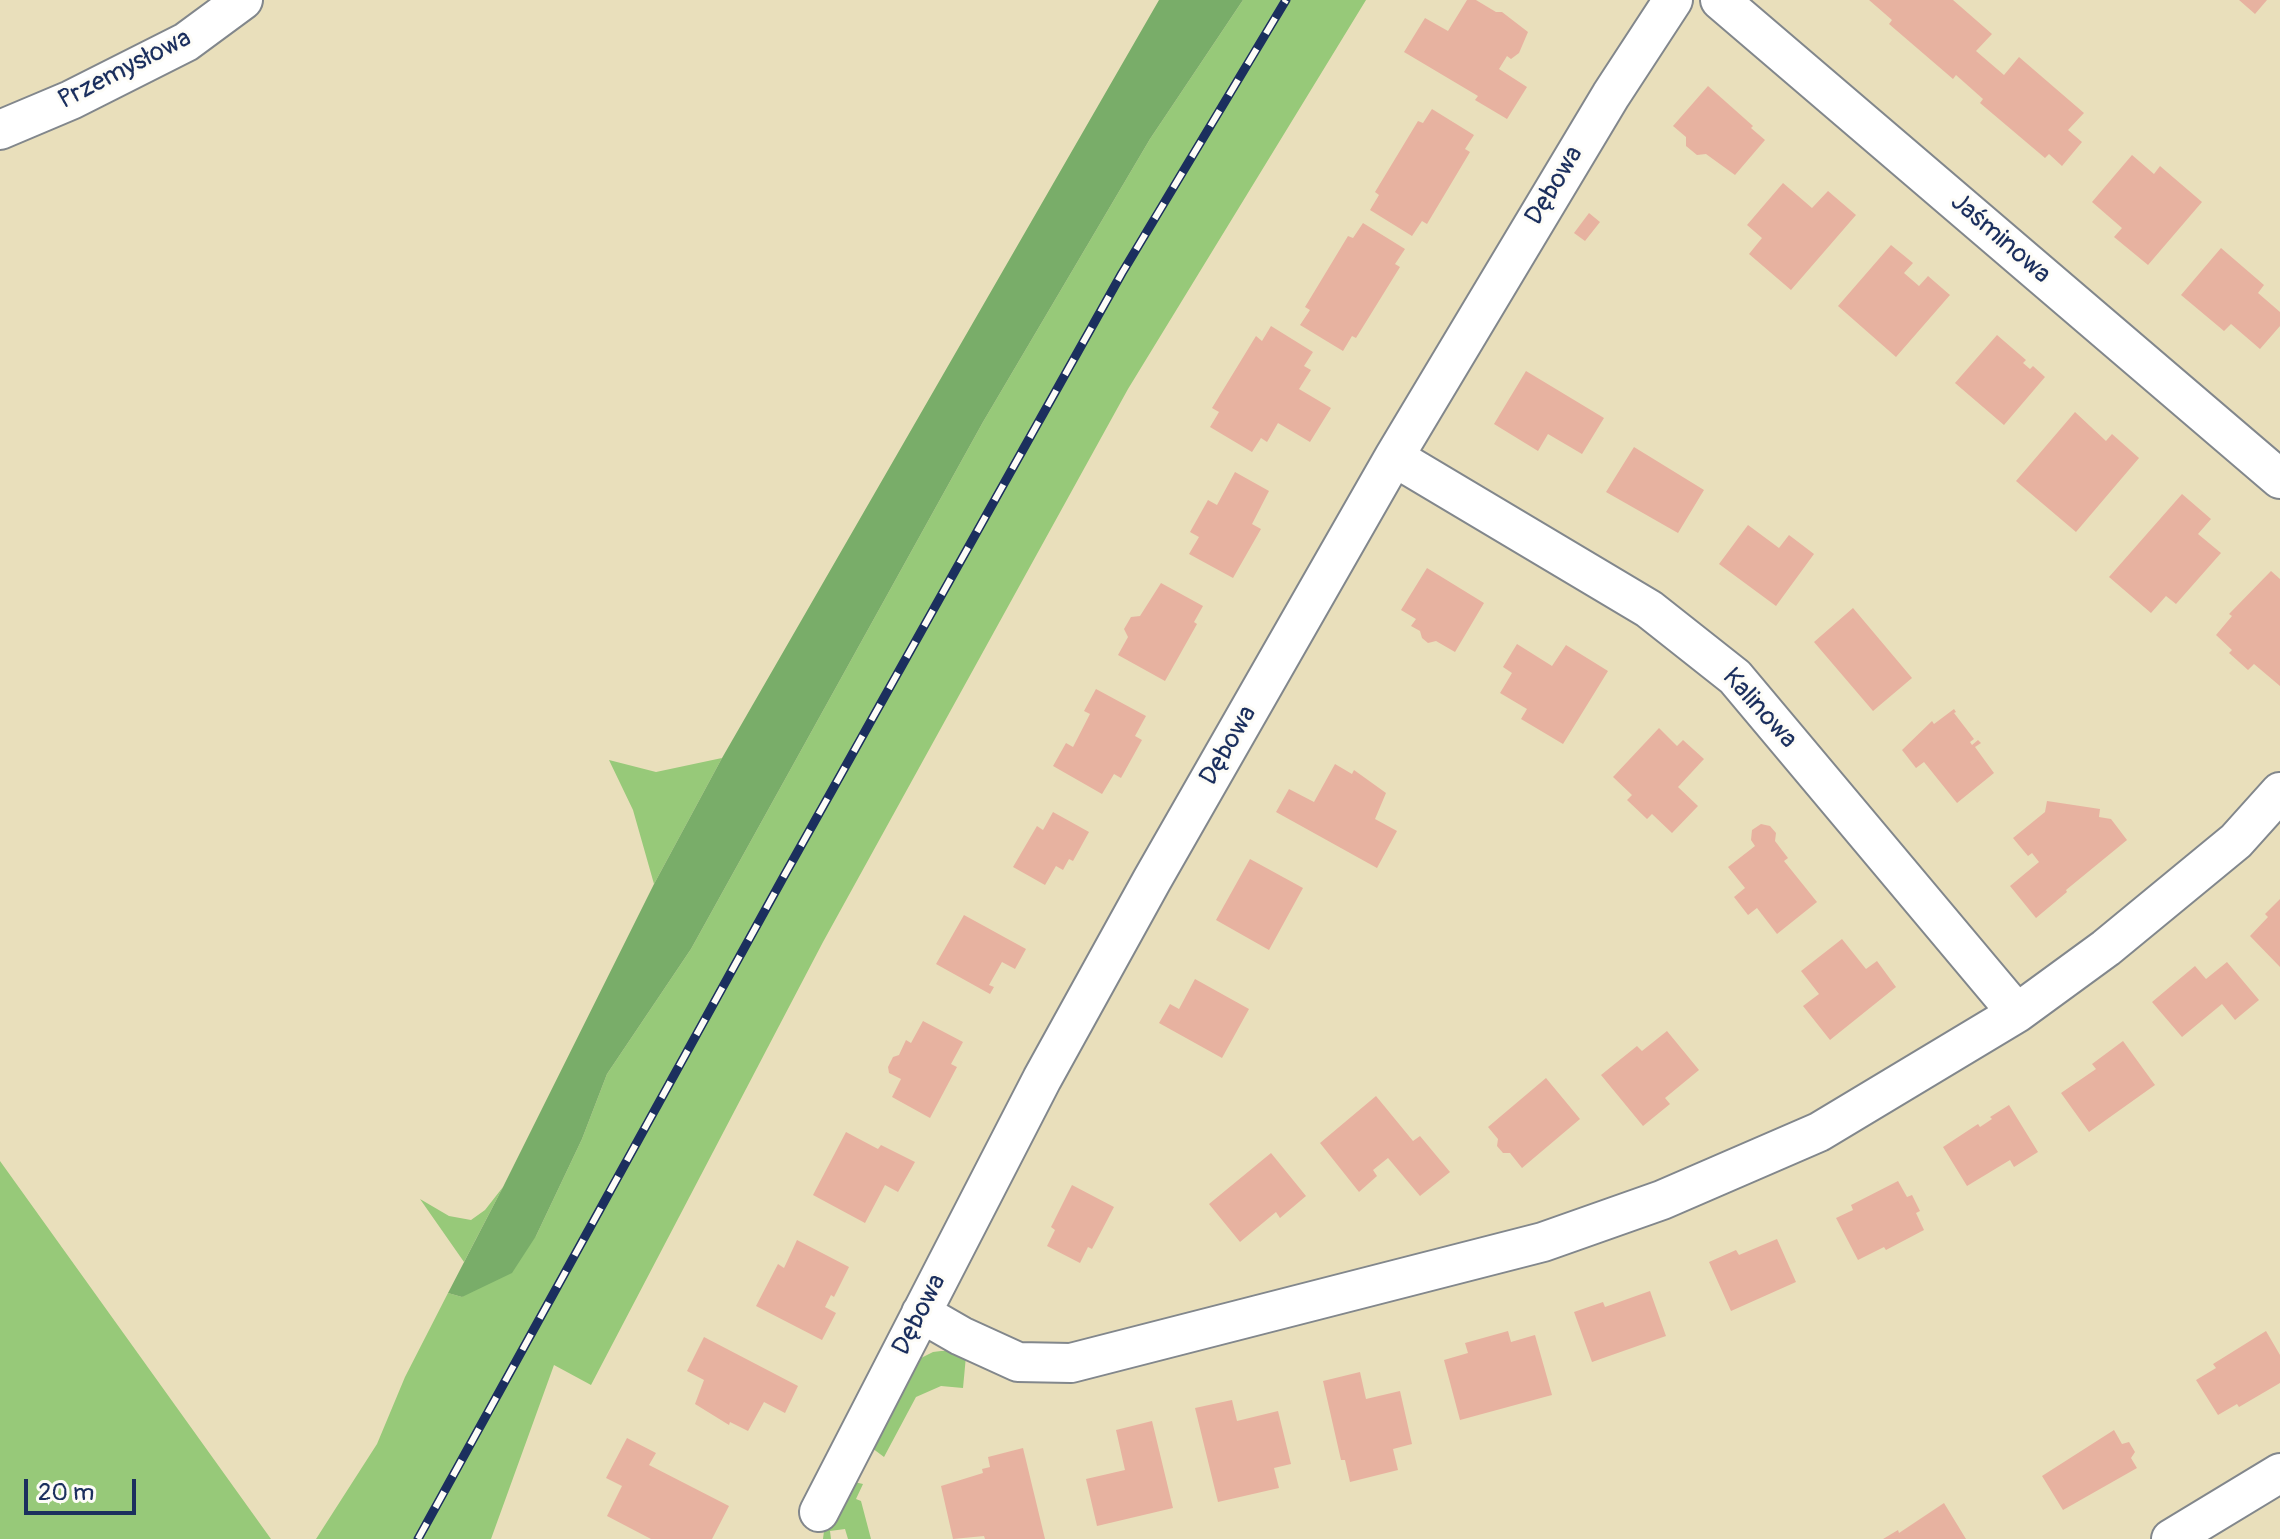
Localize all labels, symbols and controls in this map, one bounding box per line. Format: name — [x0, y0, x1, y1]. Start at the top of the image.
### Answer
street label: Przemysłowa — [53, 23, 197, 117]
street label: Dębowa — [1519, 141, 1591, 231]
street label: Jaśminowa — [1944, 187, 2056, 291]
street label: Kalinowa — [1715, 663, 1803, 755]
street label: Dębowa — [1194, 701, 1264, 791]
street label: Dębowa — [887, 1269, 953, 1361]
scale bar — [28, 1463, 140, 1513]
text: 20 m — [38, 1478, 94, 1507]

